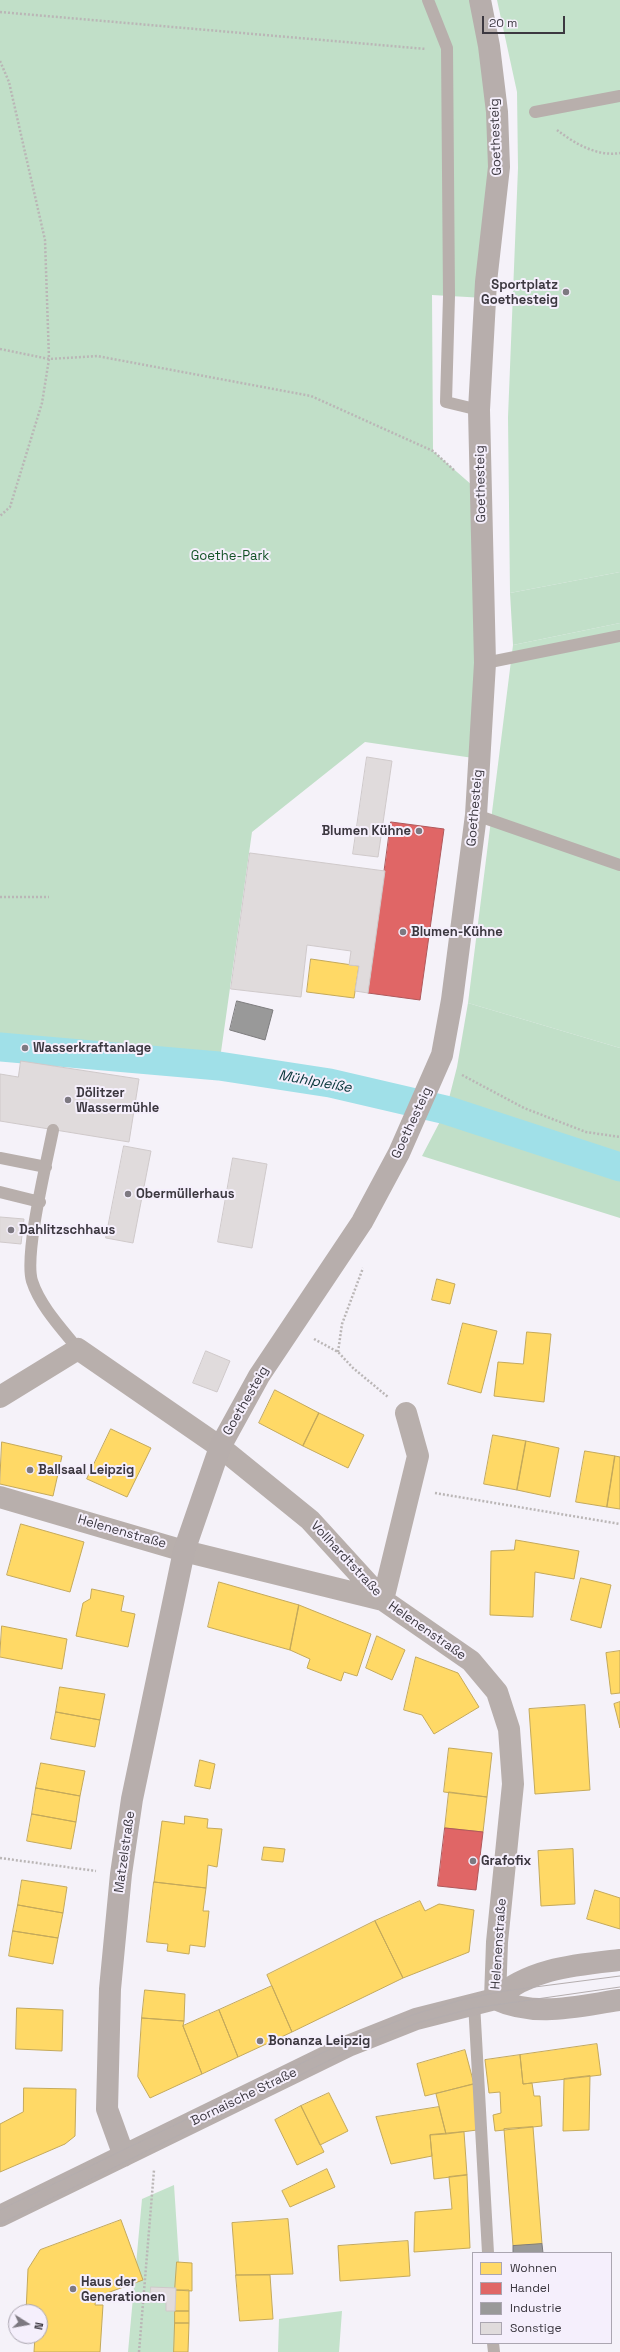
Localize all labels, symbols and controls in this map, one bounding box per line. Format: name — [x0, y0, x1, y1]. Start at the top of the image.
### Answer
scale bar — [484, 8, 567, 34]
text: 20 m — [489, 15, 517, 31]
street label: Goethesteig — [487, 98, 505, 176]
place label: Sportplatz Goethesteig — [481, 277, 558, 308]
marker: Sportplatz Goethesteig — [561, 287, 571, 297]
street label: Goethesteig — [473, 445, 489, 523]
park label: Goethe-Park — [191, 548, 269, 564]
street label: Goethesteig — [464, 769, 486, 847]
place label: Blumen Kühne — [321, 823, 411, 839]
marker: Blumen Kühne — [414, 826, 424, 836]
place label: Blumen-Kühne — [411, 924, 503, 940]
marker: Blumen-Kühne — [398, 927, 408, 937]
place label: Wasserkraftanlage — [33, 1040, 151, 1056]
marker: Wasserkraftanlage — [20, 1043, 30, 1053]
water label: Mühlpleiße — [277, 1067, 353, 1097]
place label: Dölitzer Wassermühle — [76, 1085, 159, 1116]
street label: Goethesteig — [389, 1085, 435, 1161]
marker: Dölitzer Wassermühle — [63, 1095, 73, 1105]
place label: Obermüllerhaus — [136, 1186, 234, 1202]
marker: Obermüllerhaus — [123, 1189, 133, 1199]
place label: Dahlitzschhaus — [19, 1222, 115, 1238]
marker: Dahlitzschhaus — [6, 1225, 16, 1235]
street label: Goethesteig — [220, 1364, 272, 1438]
place label: Ballsaal Leipzig — [38, 1462, 134, 1478]
marker: Ballsaal Leipzig — [25, 1465, 35, 1475]
street label: Helenenstraße — [76, 1512, 168, 1552]
street label: Vollhardtstraße — [307, 1518, 385, 1600]
street label: Helenenstraße — [385, 1598, 469, 1664]
street label: Matzelstraße — [112, 1810, 138, 1894]
place label: Grafofix — [481, 1853, 531, 1869]
marker: Grafofix — [468, 1856, 478, 1866]
street label: Helenenstraße — [488, 1898, 510, 1990]
place label: Bonanza Leipzig — [268, 2033, 370, 2049]
marker: Bonanza Leipzig — [255, 2036, 265, 2046]
street label: Bornaische Straße — [189, 2065, 299, 2129]
legend — [472, 2252, 612, 2344]
text: Wohnen — [510, 2260, 557, 2276]
place label: Haus der Generationen — [81, 2274, 166, 2305]
text: Handel — [510, 2280, 550, 2296]
marker: Haus der Generationen — [68, 2284, 78, 2294]
text: Industrie — [510, 2300, 562, 2316]
north arrow — [8, 2304, 48, 2344]
text: Sonstige — [510, 2320, 562, 2336]
text: N — [31, 2321, 46, 2331]

